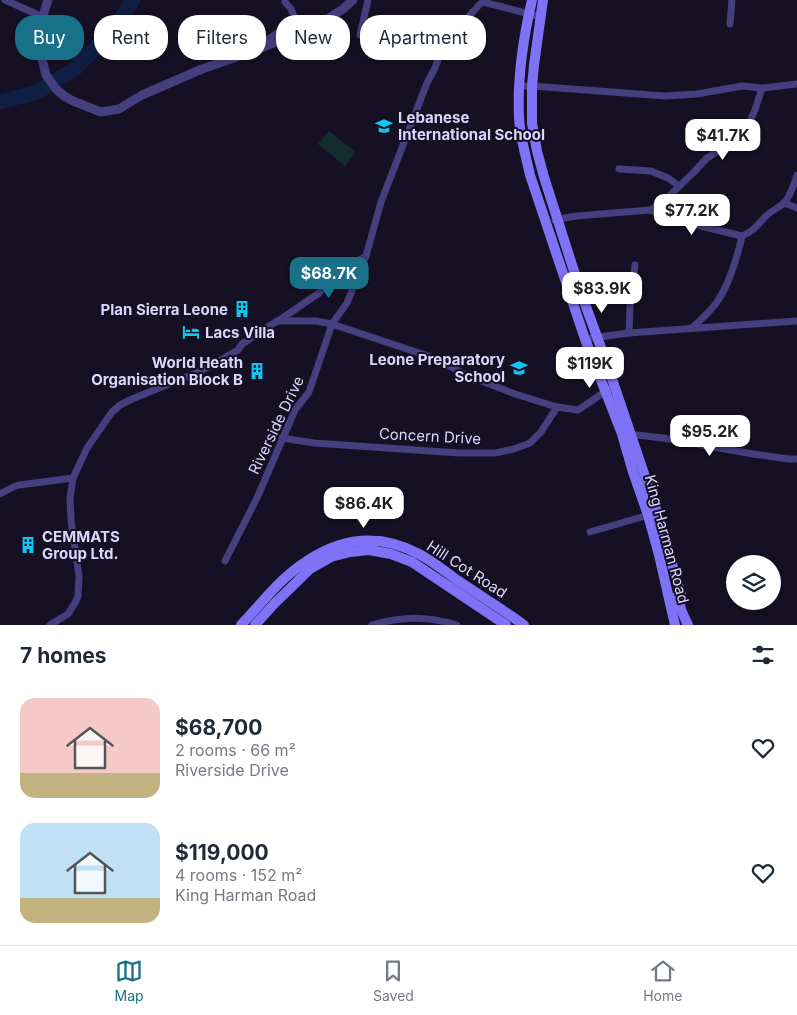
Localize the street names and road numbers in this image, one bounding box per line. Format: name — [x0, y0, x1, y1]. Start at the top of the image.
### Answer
street label: Riverside Drive — [244, 373, 308, 477]
street label: Concern Drive — [378, 424, 482, 448]
street label: King Harman Road — [641, 473, 693, 605]
street label: Hill Cot Road — [423, 536, 511, 602]

